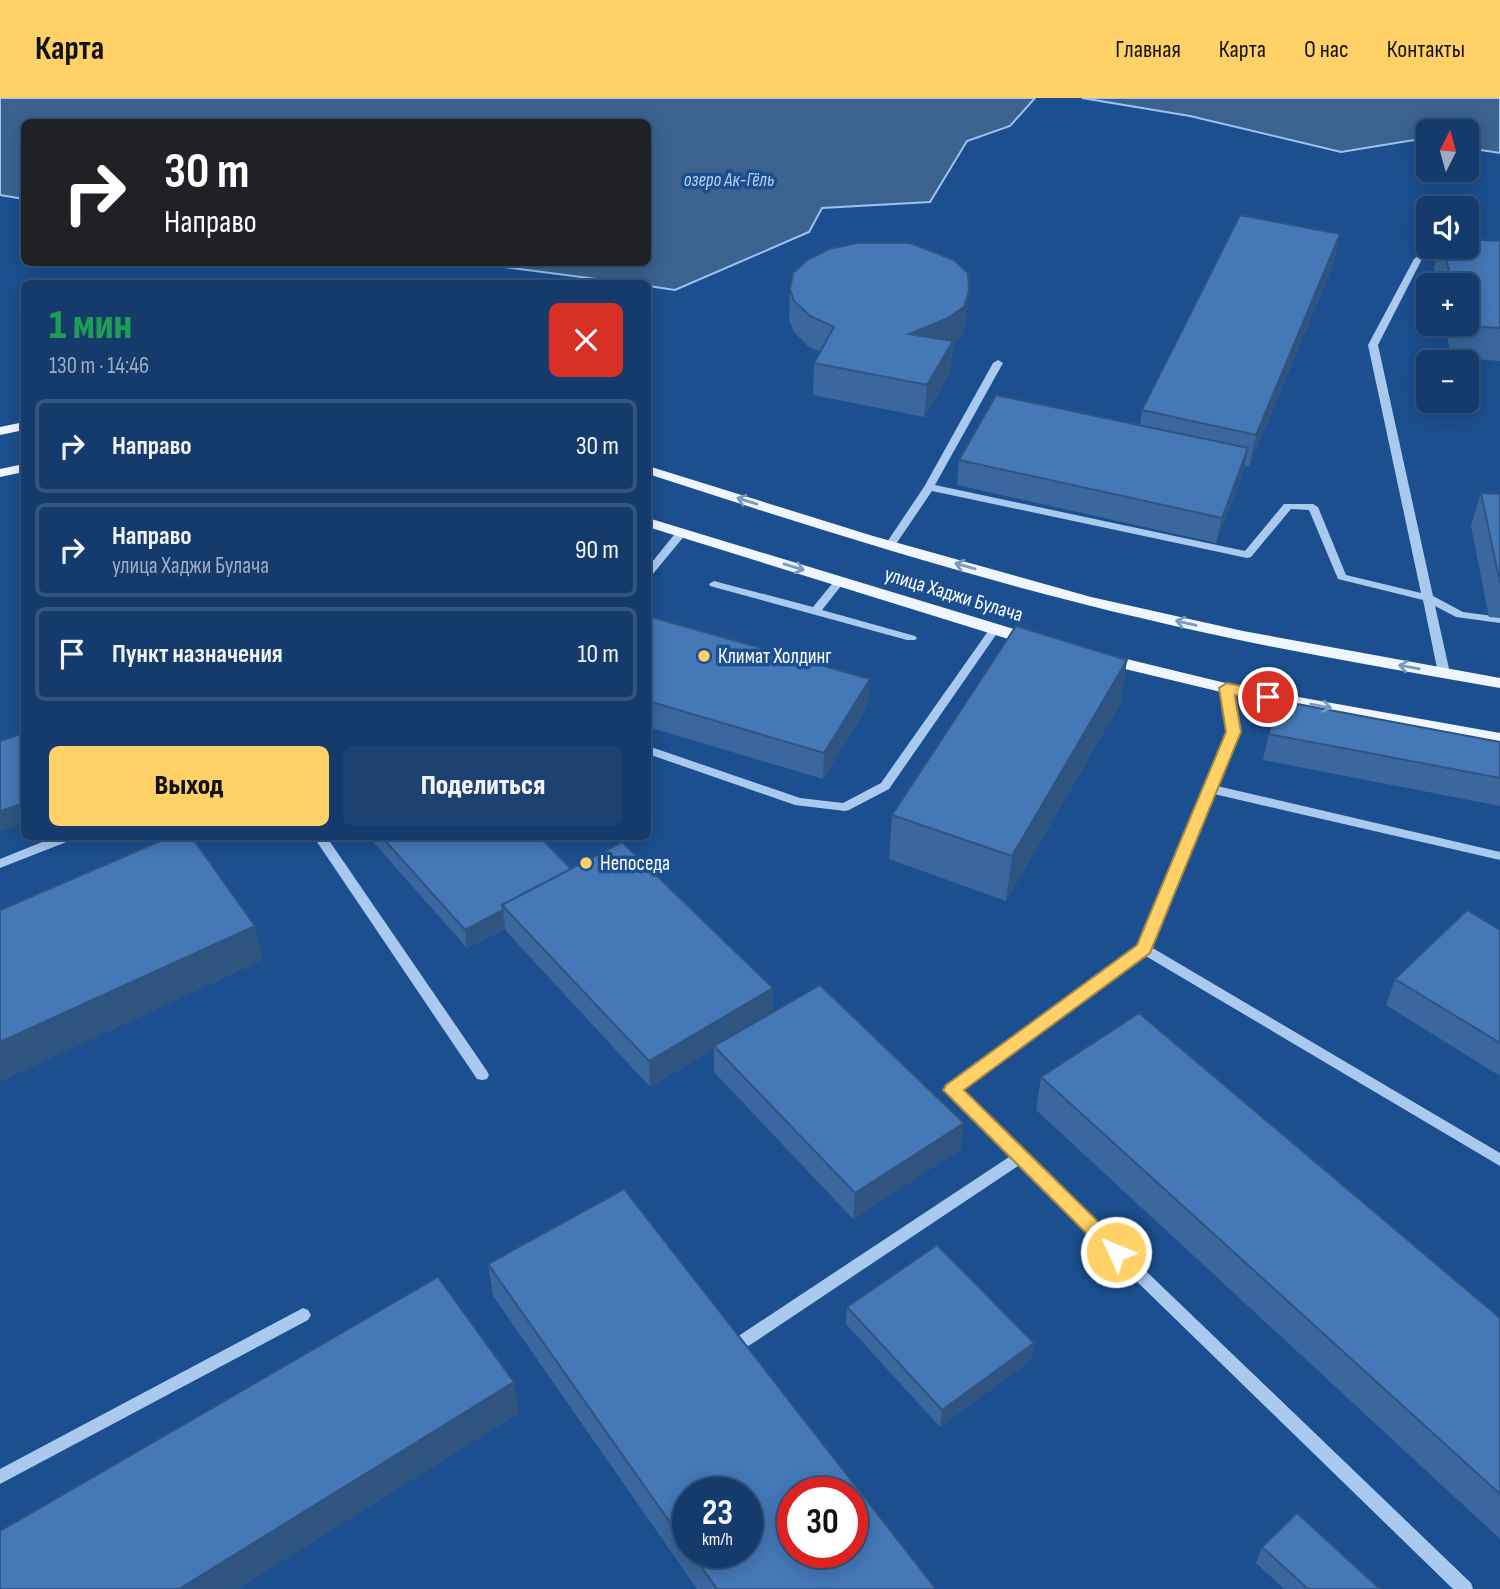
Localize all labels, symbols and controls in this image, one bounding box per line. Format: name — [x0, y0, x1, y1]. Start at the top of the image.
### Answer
text: Карта — [35, 29, 104, 69]
text: Главная — [1115, 35, 1181, 64]
text: Карта — [1219, 35, 1266, 64]
text: О нас — [1304, 35, 1349, 64]
text: Контакты — [1387, 35, 1465, 64]
north arrow — [1416, 119, 1479, 182]
map controls — [1416, 119, 1479, 413]
text: 30 m — [164, 143, 249, 202]
icon: right — [49, 147, 140, 238]
water label: озеро Ак-Гёль — [684, 169, 774, 192]
button: sound — [1416, 196, 1479, 259]
text: Направо — [164, 203, 257, 242]
button: + — [1416, 273, 1479, 336]
text: 1 мин — [49, 300, 132, 351]
button: close — [549, 303, 623, 377]
button: − — [1416, 350, 1479, 413]
text: 130 m · 14:46 — [49, 352, 149, 380]
icon: right — [53, 427, 91, 465]
text: Направо — [112, 431, 191, 462]
text: 30 m — [576, 431, 619, 462]
one-way arrow — [737, 494, 759, 507]
text: Направо — [112, 521, 191, 552]
icon: right — [53, 531, 91, 569]
text: 90 m — [575, 535, 619, 566]
text: улица Хаджи Булача — [112, 552, 269, 580]
one-way arrow — [955, 559, 977, 572]
one-way arrow — [783, 561, 805, 574]
street label: улица Хаджи Булача — [882, 562, 1026, 627]
one-way arrow — [1175, 616, 1197, 629]
icon: arrive — [53, 635, 91, 673]
text: Пункт назначения — [112, 639, 283, 670]
text: 10 m — [577, 639, 619, 670]
place label: Климат Холдинг — [718, 644, 832, 669]
marker: Климат Холдинг — [696, 648, 712, 664]
one-way arrow — [1398, 660, 1421, 673]
pin — [1238, 667, 1298, 727]
icon: arrive — [1249, 678, 1287, 716]
one-way arrow — [1309, 700, 1332, 714]
button: Выход — [49, 746, 329, 826]
button: Поделиться — [343, 746, 623, 826]
place label: Непоседа — [600, 851, 670, 876]
marker: Непоседа — [578, 855, 594, 871]
position arrow — [1079, 1215, 1153, 1289]
speed limit sign: 30 — [777, 1477, 868, 1568]
text: 23 — [702, 1492, 733, 1535]
text: km/h — [702, 1529, 733, 1550]

